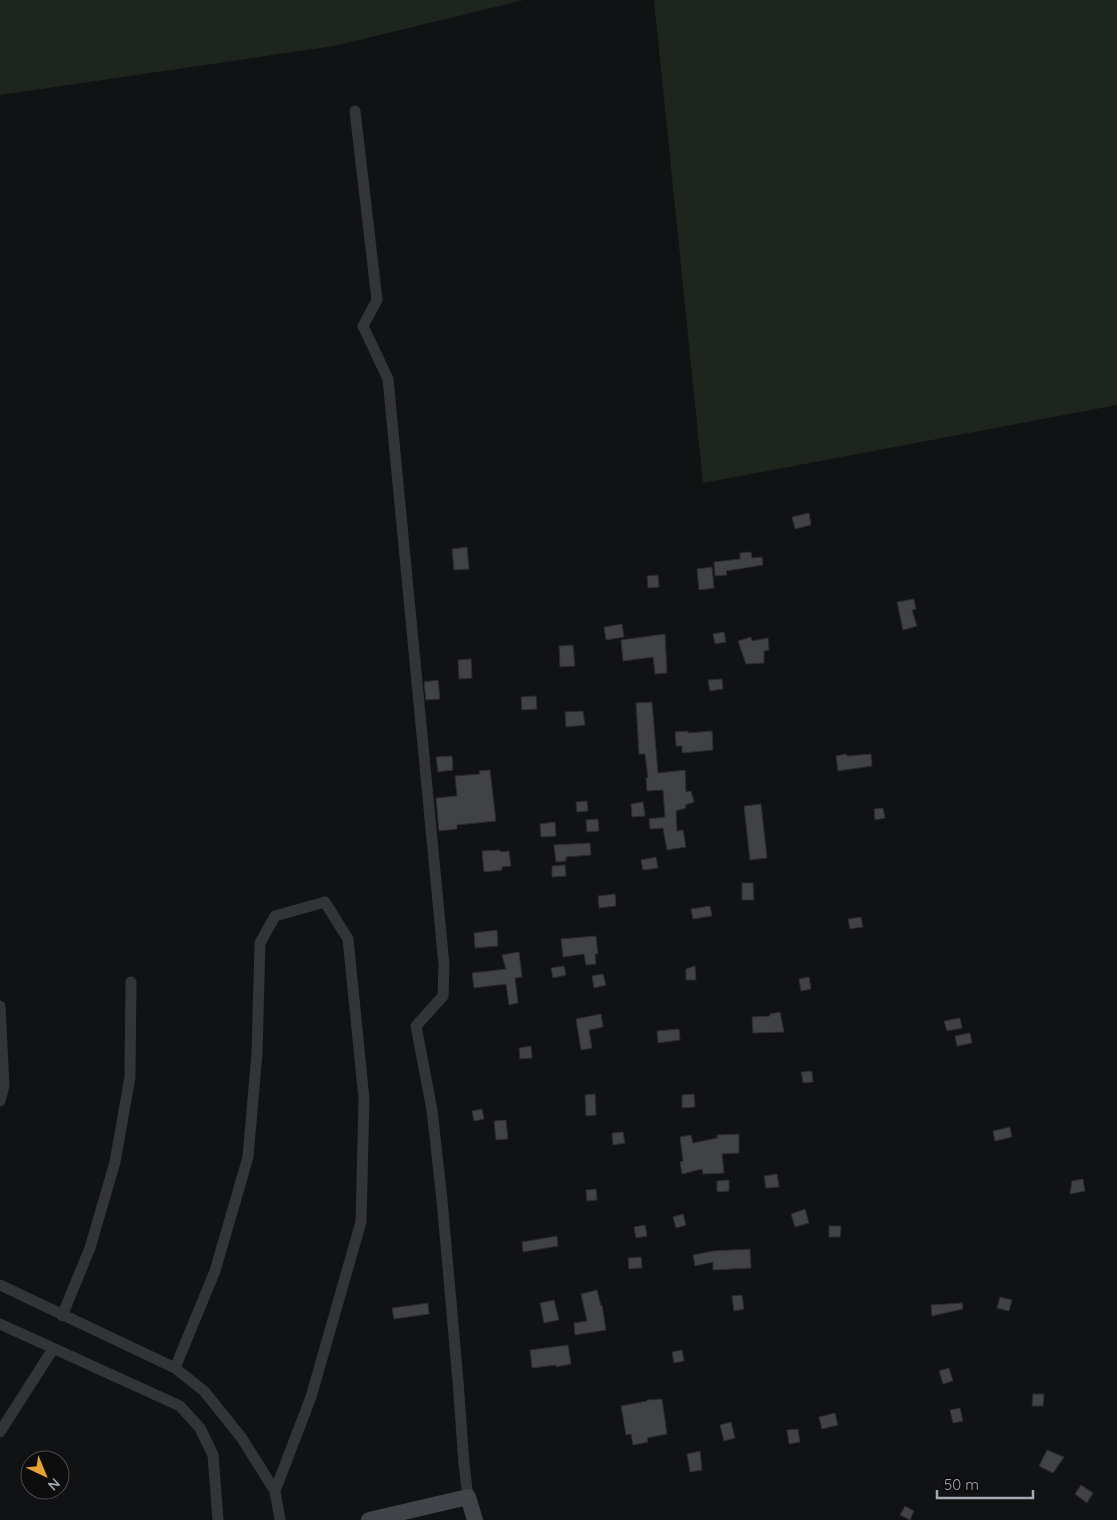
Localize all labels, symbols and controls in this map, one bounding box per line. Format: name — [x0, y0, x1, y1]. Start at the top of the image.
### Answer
north arrow — [20, 1450, 70, 1500]
scale bar — [937, 1468, 1033, 1500]
text: N — [44, 1474, 64, 1494]
text: 50 m — [944, 1475, 979, 1494]

